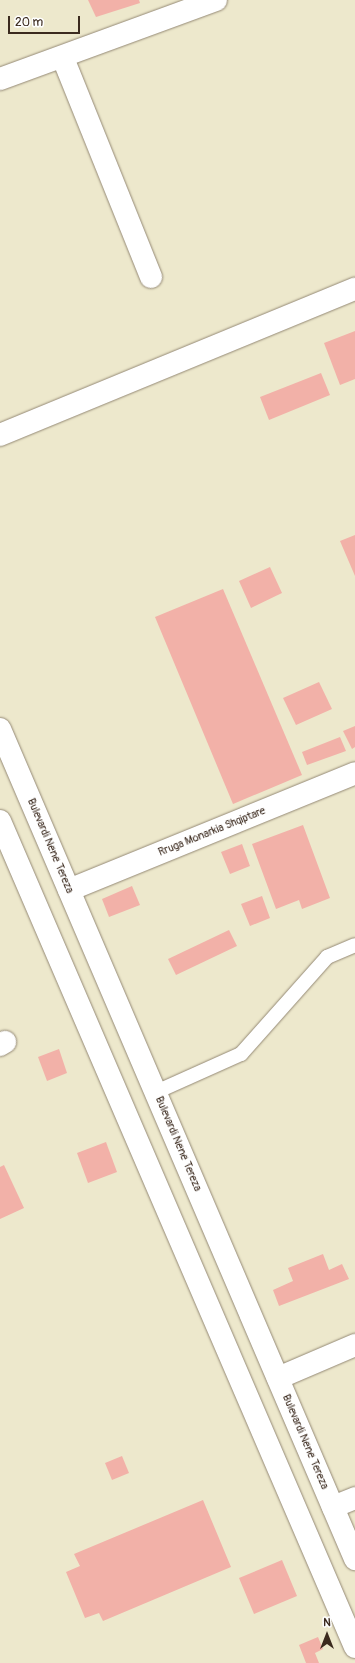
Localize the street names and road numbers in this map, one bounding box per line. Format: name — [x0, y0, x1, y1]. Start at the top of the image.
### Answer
street label: Bulevardi Nënë Tereza — [24, 797, 76, 895]
street label: Rruga Monarkia Shqiptare — [156, 804, 268, 860]
street label: Bulevardi Nënë Tereza — [152, 1095, 204, 1193]
street label: Bulevardi Nënë Tereza — [279, 1393, 331, 1491]

